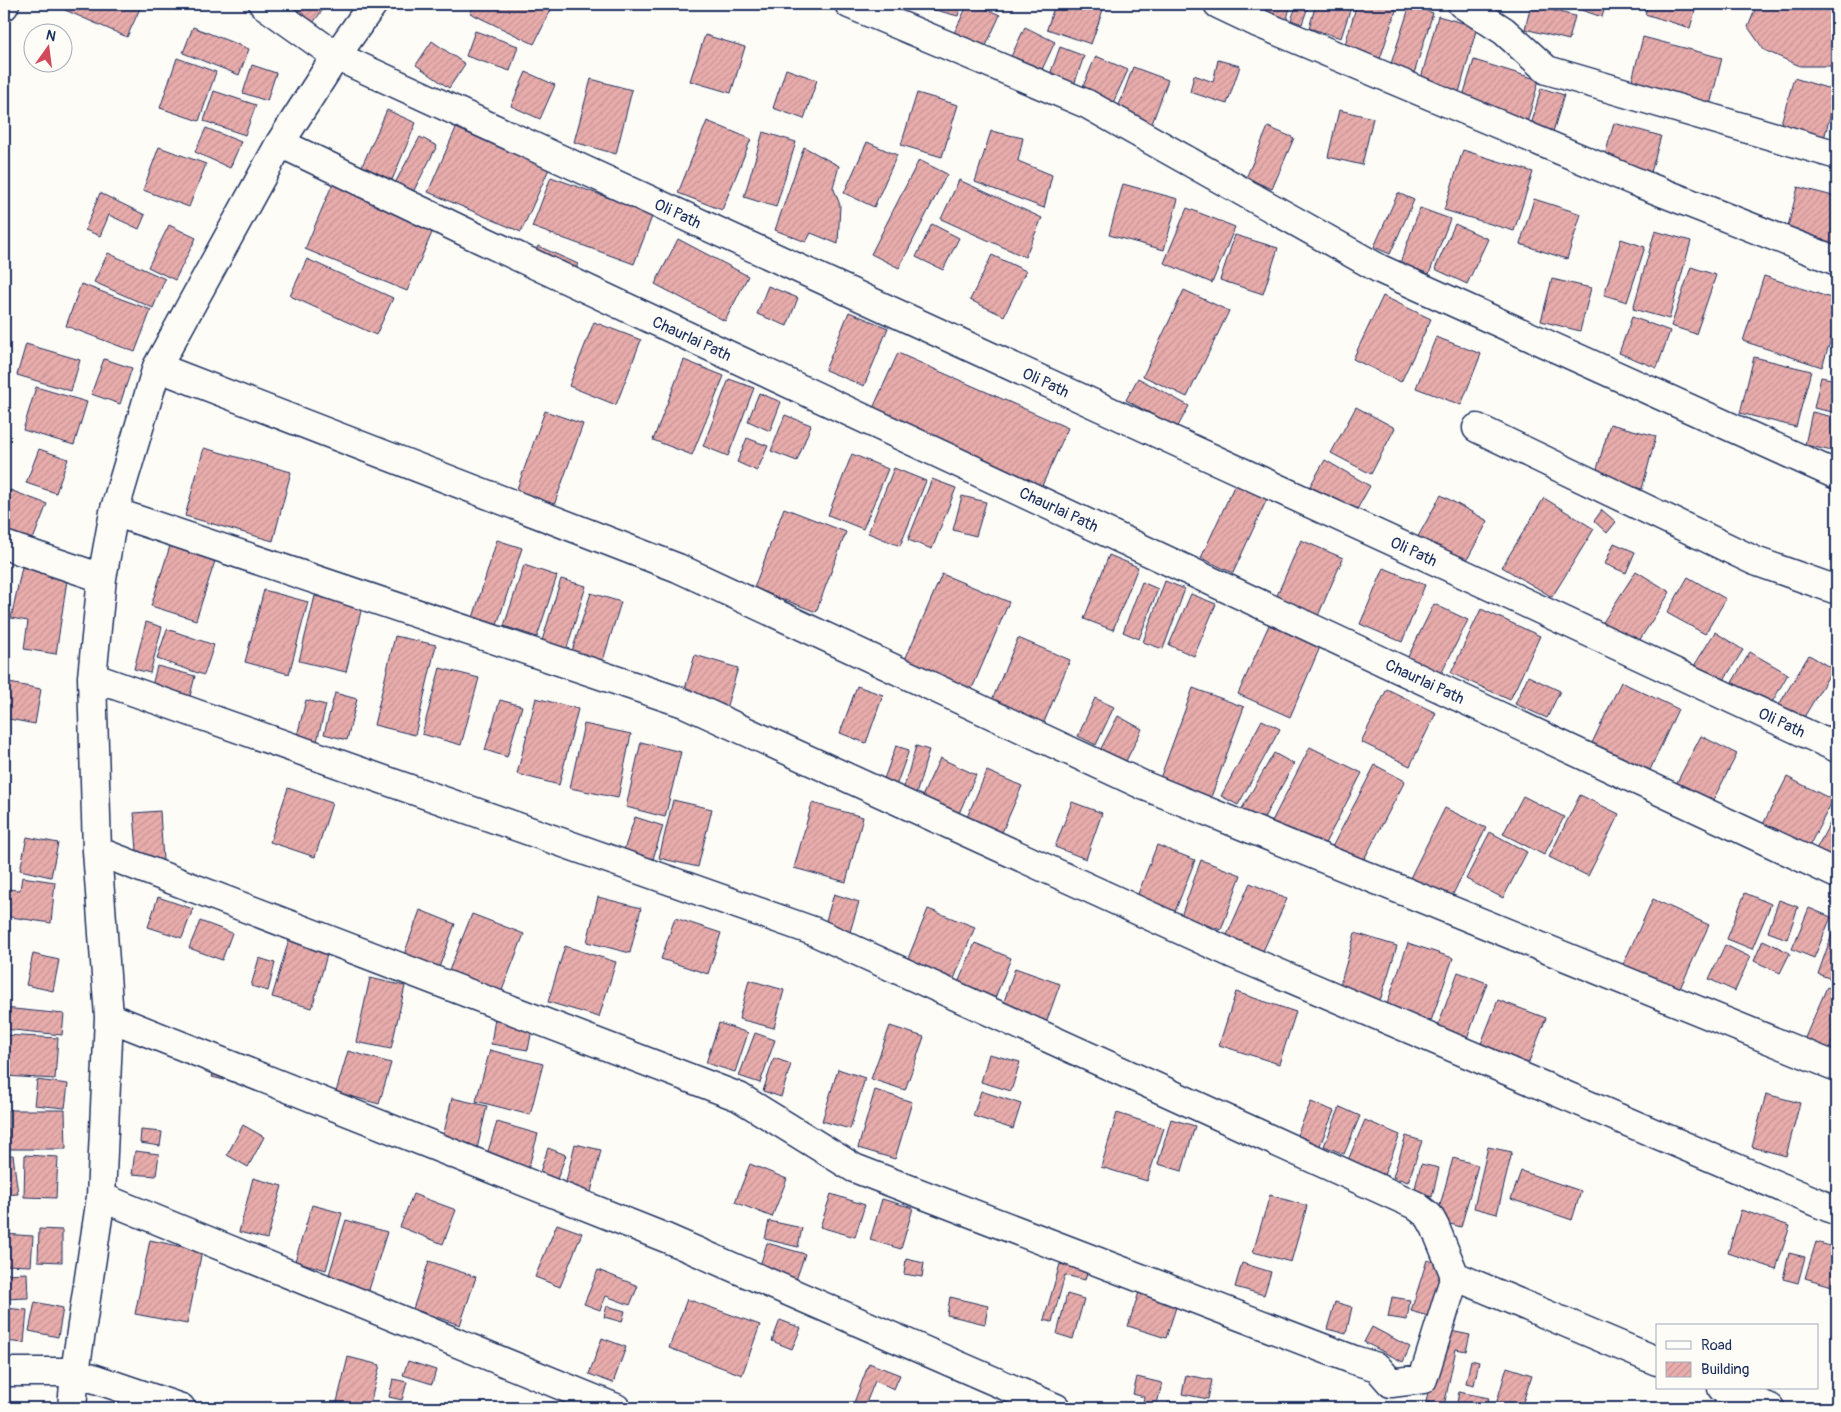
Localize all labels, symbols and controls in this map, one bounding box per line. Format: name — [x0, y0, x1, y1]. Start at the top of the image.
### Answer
north arrow — [22, 22, 72, 72]
text: N — [44, 26, 58, 45]
street label: Oli Path — [651, 194, 704, 233]
street label: Chaurlai Path — [649, 312, 734, 366]
street label: Oli Path — [1019, 363, 1072, 402]
street label: Chaurlai Path — [1016, 483, 1101, 537]
street label: Oli Path — [1387, 532, 1440, 571]
street label: Chaurlai Path — [1382, 655, 1467, 709]
street label: Oli Path — [1755, 703, 1808, 742]
legend — [1656, 1324, 1818, 1390]
text: Road — [1701, 1336, 1732, 1355]
text: Building — [1701, 1360, 1749, 1379]

